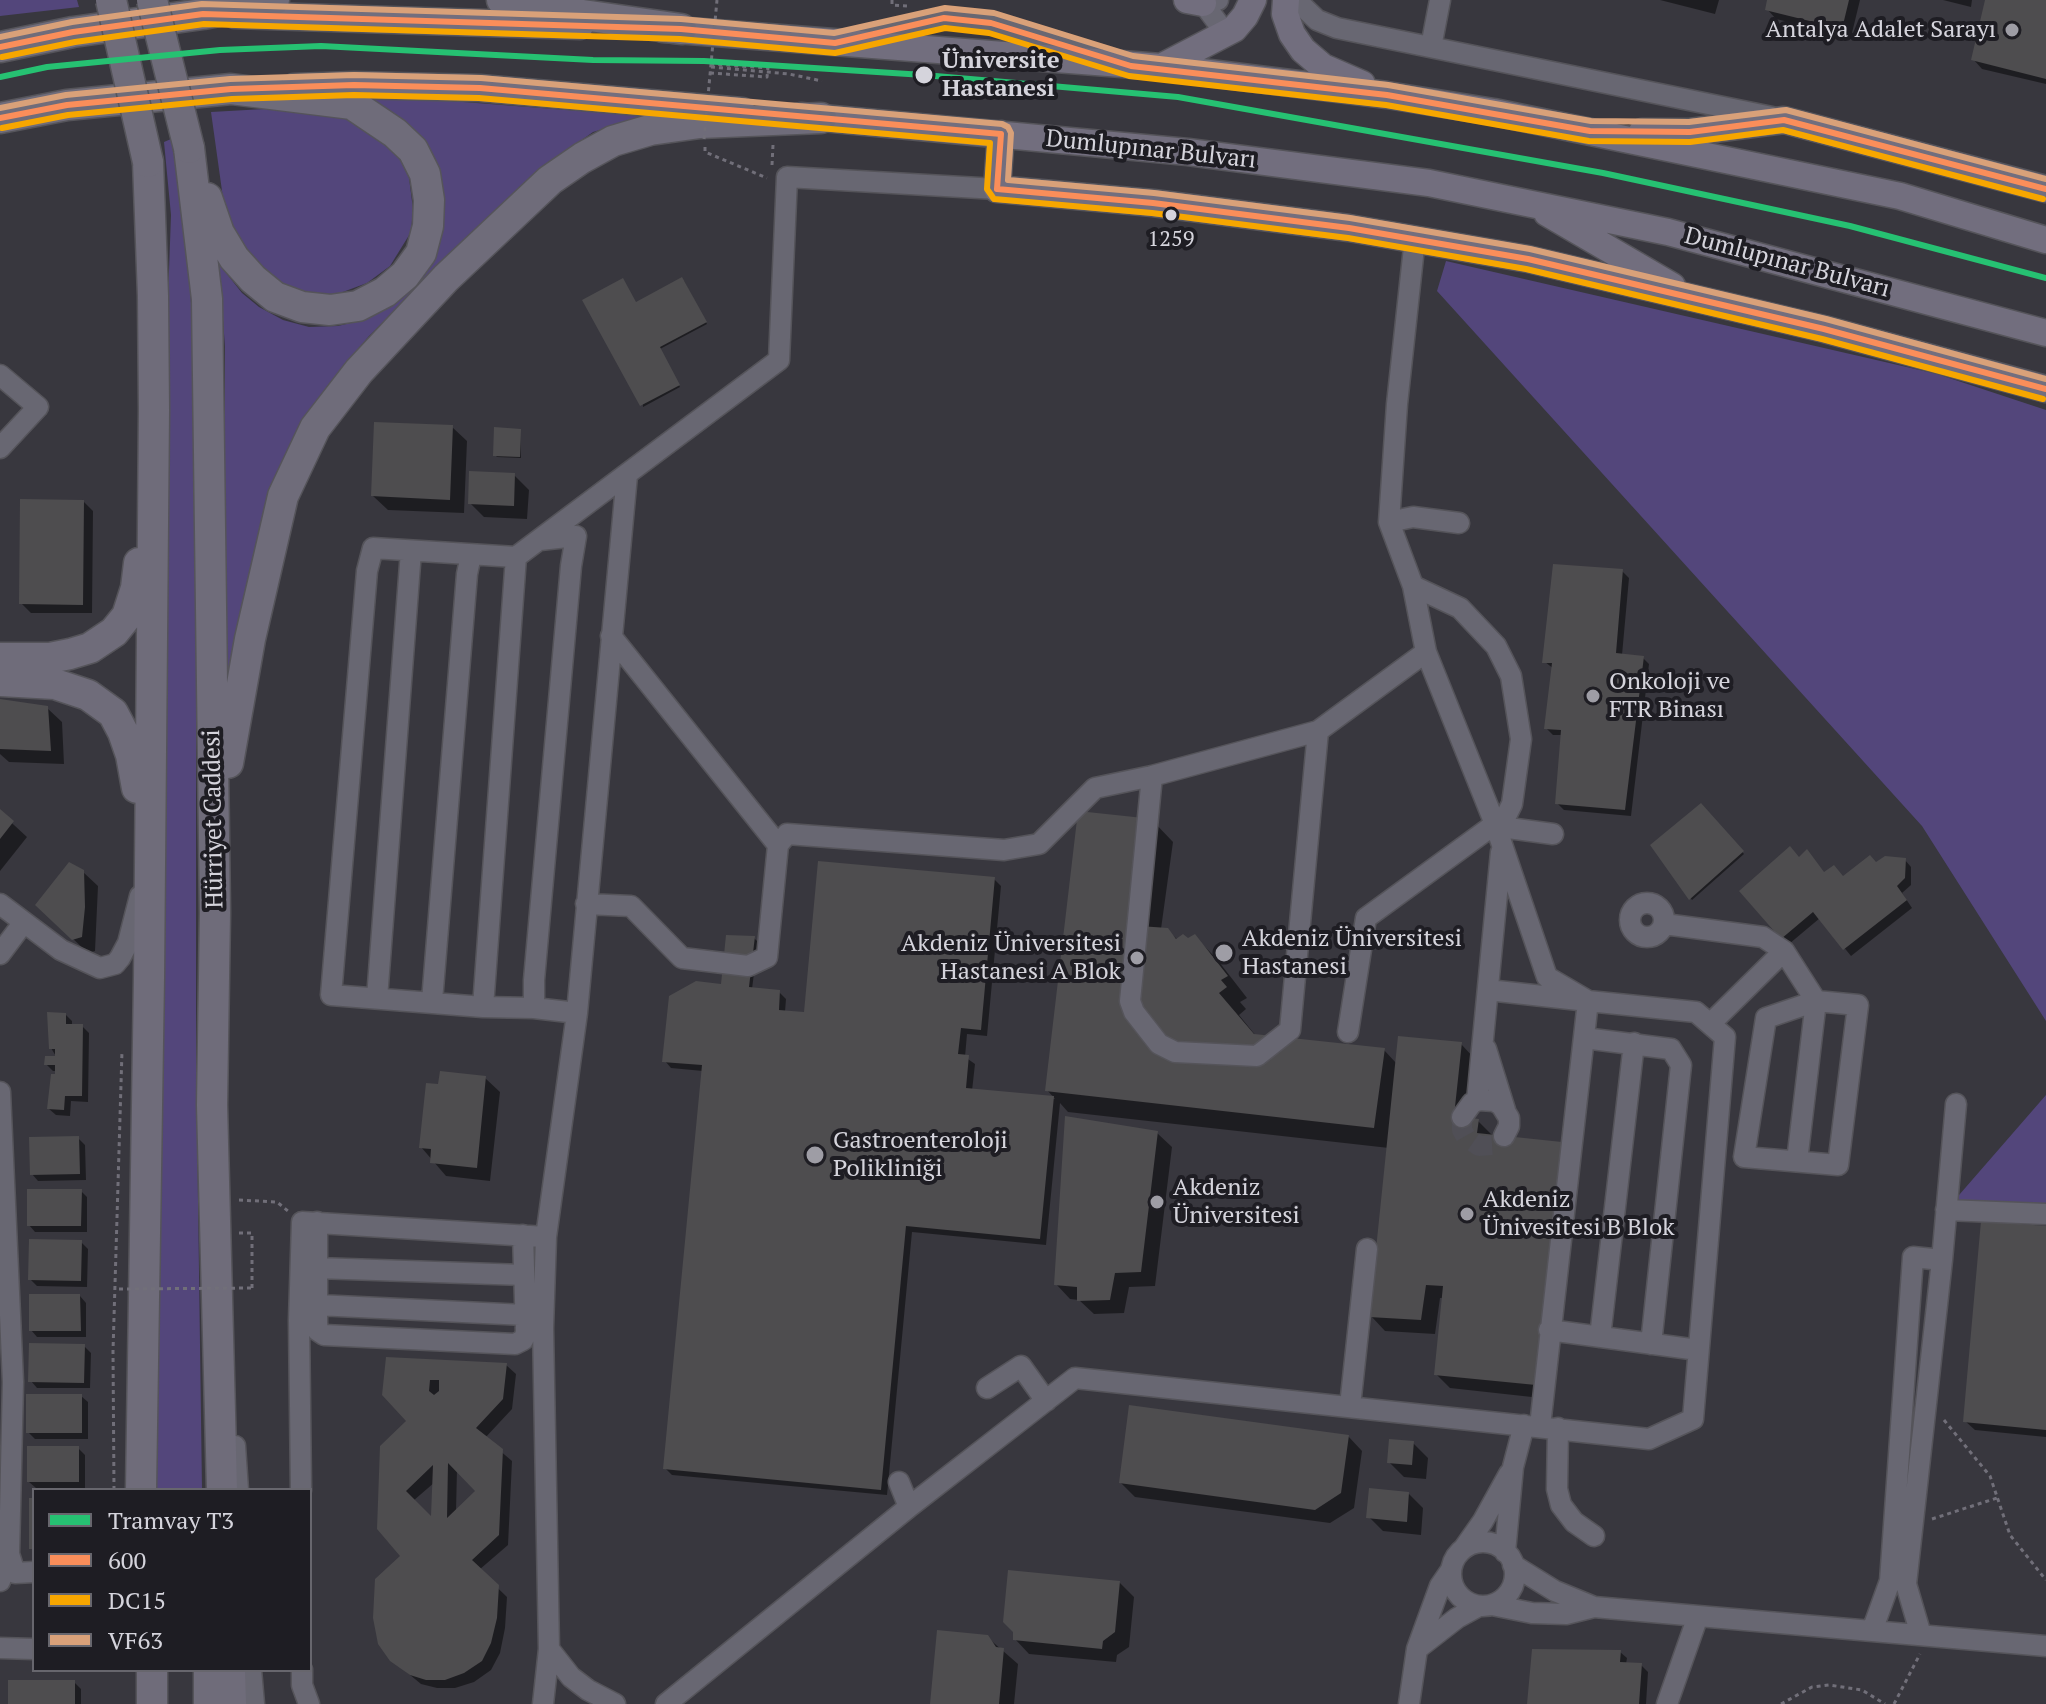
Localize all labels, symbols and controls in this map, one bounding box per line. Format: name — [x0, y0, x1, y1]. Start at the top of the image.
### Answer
place label: Antalya Adalet Sarayı — [1766, 16, 1996, 44]
marker: Antalya Adalet Sarayı — [2003, 21, 2021, 39]
place label: Üniversite Hastanesi — [942, 47, 1060, 103]
marker: Üniversite Hastanesi — [913, 64, 935, 86]
street label: Dumlupınar Bulvarı — [1044, 125, 1258, 175]
marker: 1259 — [1163, 207, 1179, 223]
street label: Dumlupınar Bulvarı — [1681, 222, 1893, 304]
place label: 1259 — [1148, 227, 1194, 253]
place label: Onkoloji ve FTR Binası — [1609, 668, 1731, 724]
marker: Onkoloji ve FTR Binası — [1584, 687, 1602, 705]
street label: Hürriyet Caddesi — [198, 729, 230, 909]
place label: Akdeniz Üniversitesi Hastanesi — [1242, 925, 1462, 981]
place label: Akdeniz Üniversitesi Hastanesi A Blok — [901, 930, 1121, 986]
marker: Akdeniz Üniversitesi Hastanesi — [1213, 942, 1235, 964]
marker: Akdeniz Üniversitesi Hastanesi A Blok — [1128, 949, 1146, 967]
place label: Gastroenteroloji Polikliniği — [833, 1127, 1008, 1183]
marker: Gastroenteroloji Polikliniği — [804, 1144, 826, 1166]
place label: Akdeniz Üniversitesi — [1173, 1174, 1300, 1230]
place label: Akdeniz Ünivesitesi B Blok — [1483, 1186, 1675, 1242]
marker: Akdeniz Üniversitesi — [1148, 1193, 1166, 1211]
marker: Akdeniz Ünivesitesi B Blok — [1458, 1205, 1476, 1223]
legend — [32, 1488, 312, 1672]
text: Tramvay T3 — [108, 1504, 234, 1536]
text: 600 — [108, 1544, 146, 1576]
text: DC15 — [108, 1584, 166, 1616]
text: VF63 — [108, 1624, 163, 1656]

